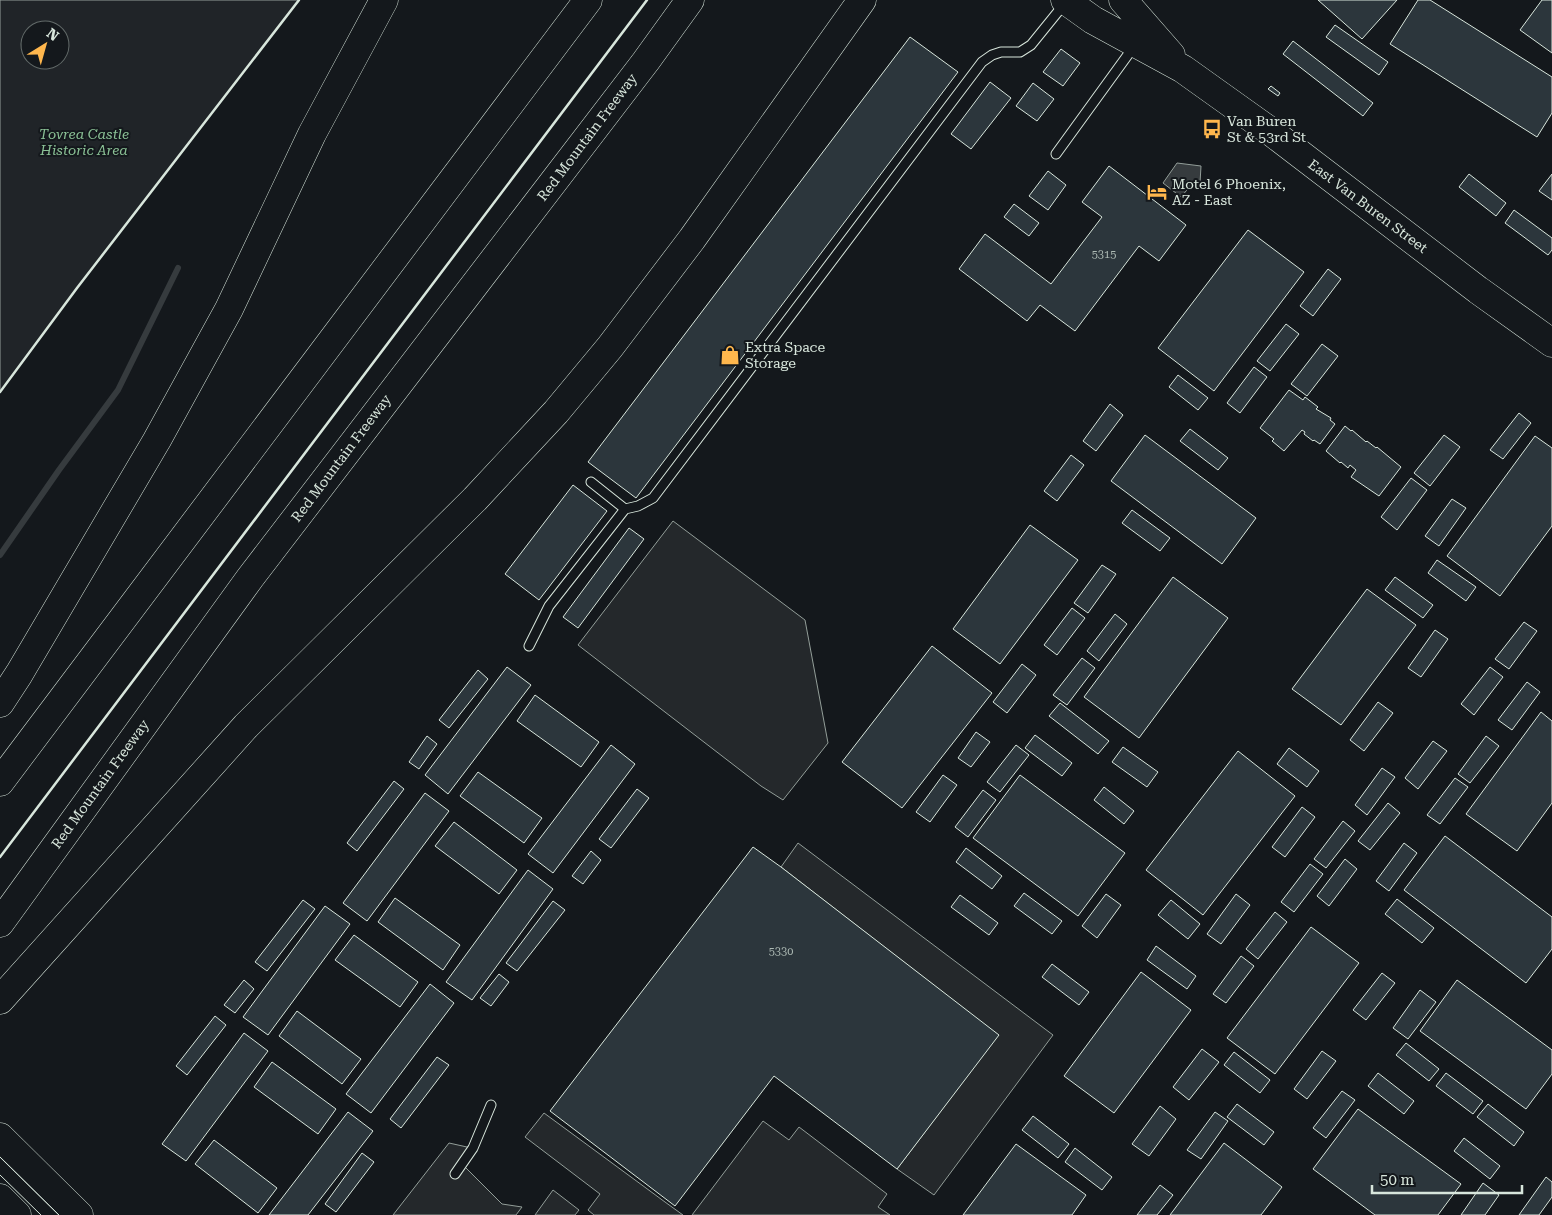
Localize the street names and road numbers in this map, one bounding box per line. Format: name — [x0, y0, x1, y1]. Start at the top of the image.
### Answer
street label: Red Mountain Freeway — [534, 70, 641, 204]
street label: East Van Buren Street — [1305, 156, 1431, 256]
street label: Red Mountain Freeway — [288, 391, 395, 525]
street label: Red Mountain Freeway — [48, 716, 153, 851]

